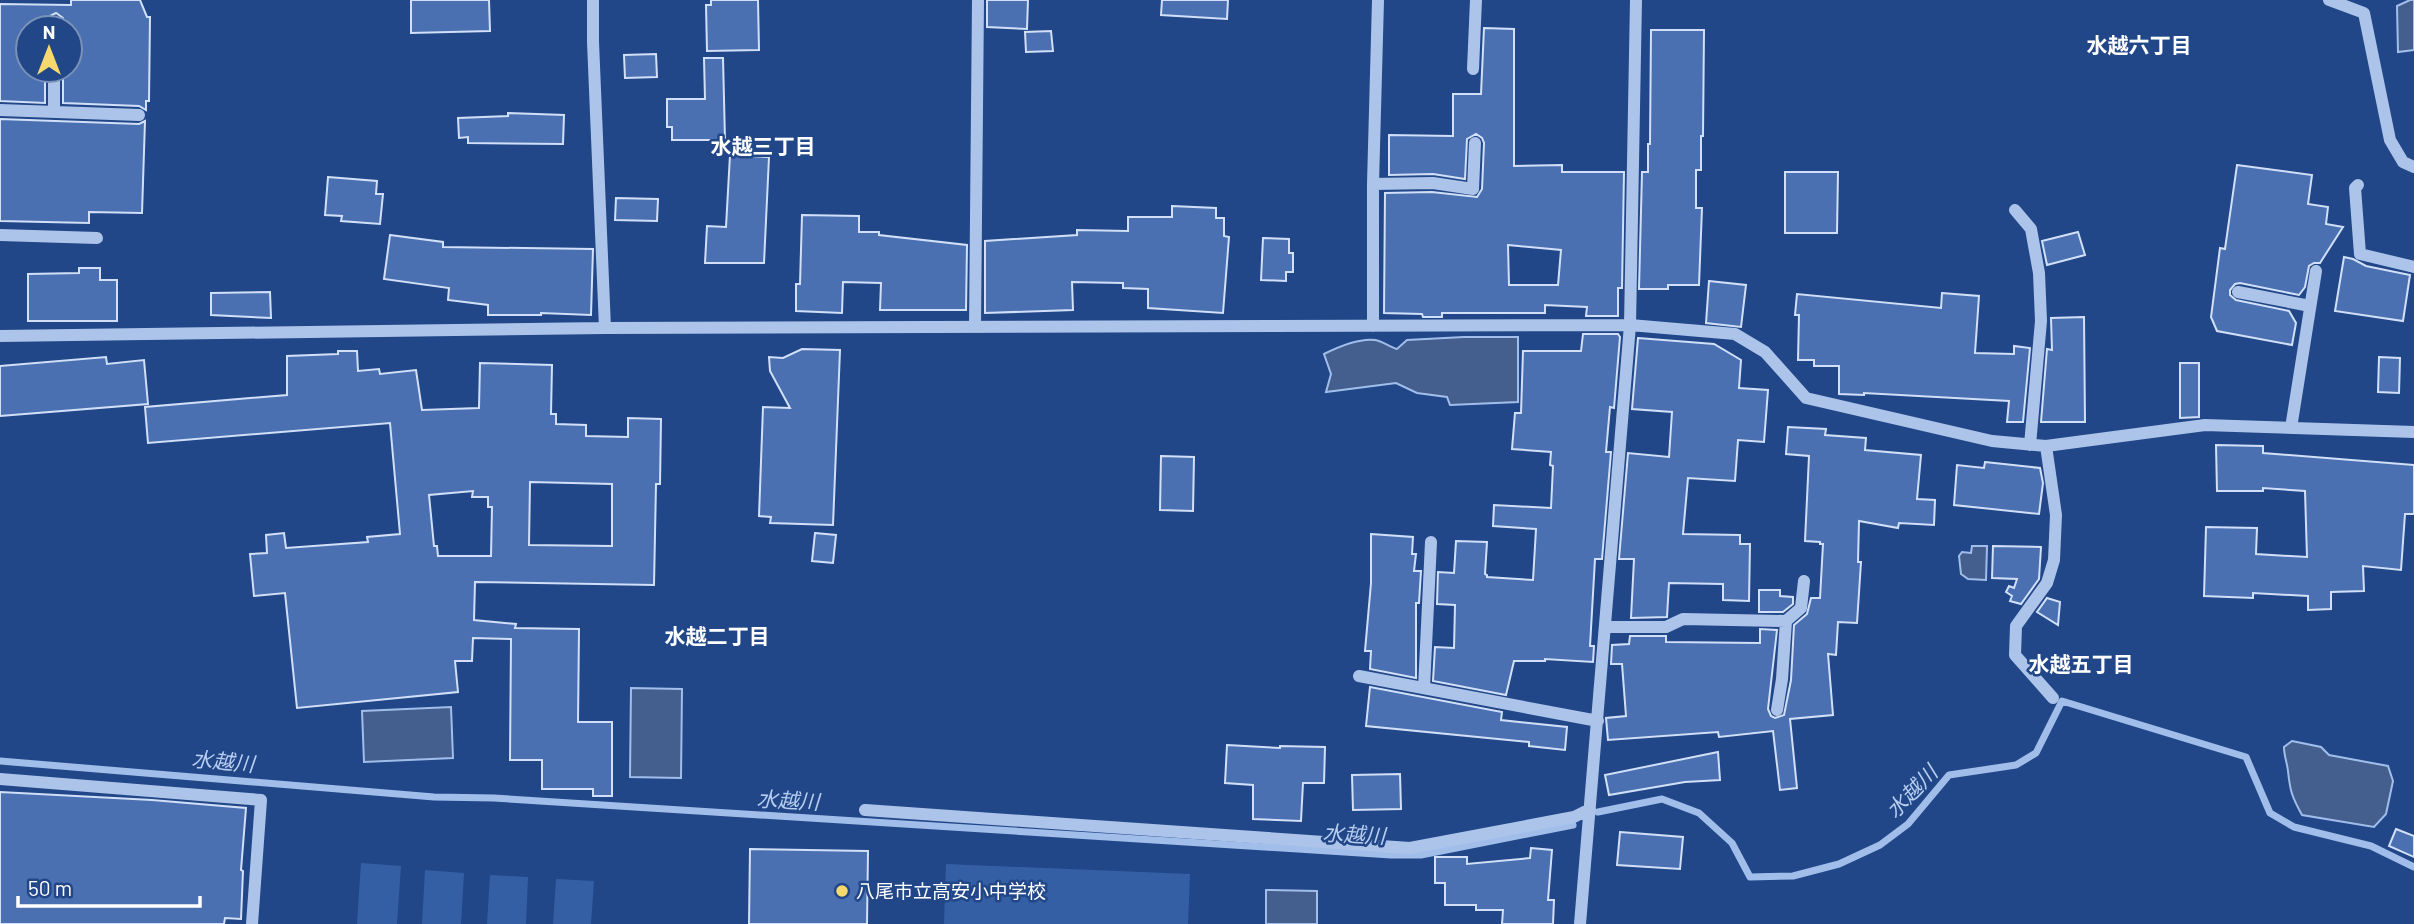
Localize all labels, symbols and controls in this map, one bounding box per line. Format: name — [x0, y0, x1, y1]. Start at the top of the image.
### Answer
north arrow — [14, 14, 84, 84]
text: N — [43, 20, 55, 43]
district label: 水越六丁目 — [2087, 32, 2192, 57]
district label: 水越三丁目 — [711, 133, 816, 158]
district label: 水越二丁目 — [665, 623, 770, 648]
district label: 水越五丁目 — [2029, 651, 2134, 676]
water label: 水越川 — [191, 745, 258, 776]
water label: 水越川 — [1880, 758, 1943, 822]
water label: 水越川 — [756, 785, 822, 814]
water label: 水越川 — [1322, 819, 1388, 848]
scale bar — [18, 864, 200, 908]
text: 50 m — [28, 875, 72, 900]
place label: 八尾市立高安小中学校 — [856, 879, 1046, 902]
marker: 八尾市立高安小中学校 — [834, 883, 850, 899]

